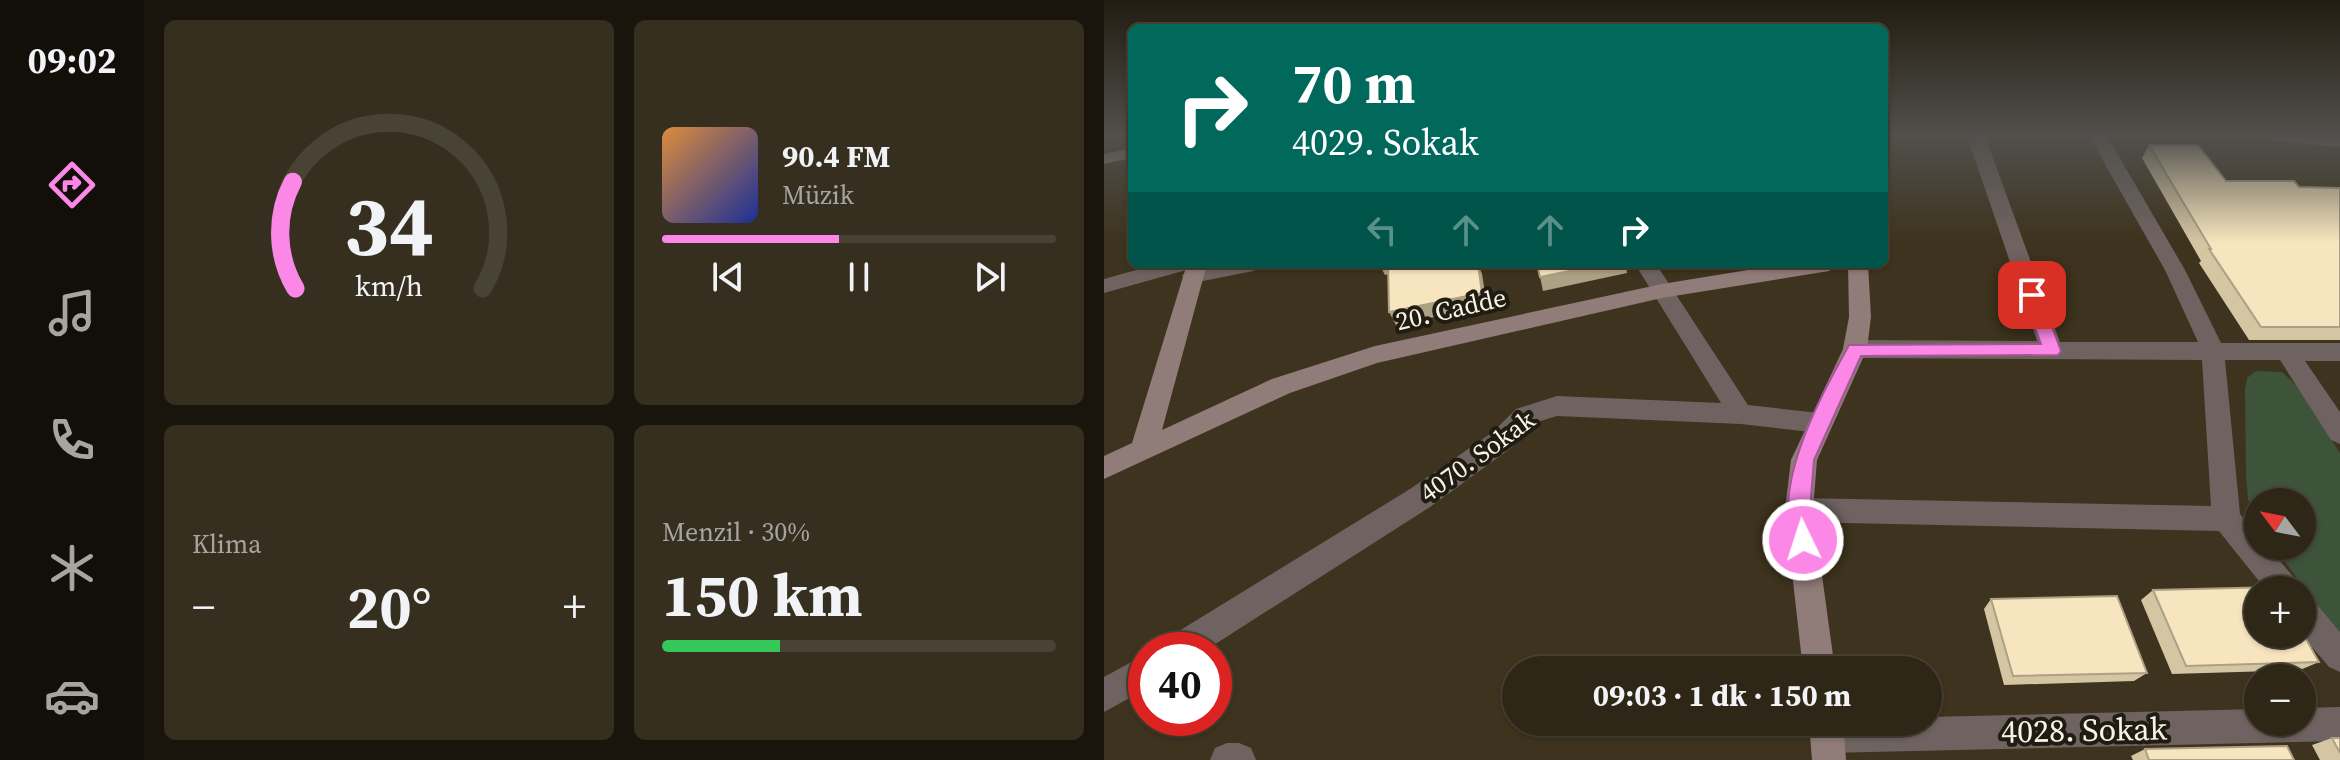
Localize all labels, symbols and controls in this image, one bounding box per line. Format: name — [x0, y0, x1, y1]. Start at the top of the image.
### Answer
text: 09:02 — [28, 36, 116, 85]
text: 70 m — [1292, 45, 1415, 122]
icon: right — [1160, 56, 1264, 160]
text: 4029. Sokak — [1292, 118, 1479, 167]
text: 90.4 FM — [782, 136, 890, 177]
icon: directions — [44, 157, 100, 213]
text: 34 — [344, 168, 434, 282]
text: Müzik — [782, 177, 854, 213]
icon: left — [1360, 208, 1404, 252]
icon: ahead — [1444, 208, 1488, 252]
icon: ahead — [1528, 208, 1572, 252]
icon: right — [1612, 208, 1656, 252]
icon: previous — [706, 255, 750, 299]
icon: pause — [837, 255, 881, 299]
icon: next — [968, 255, 1012, 299]
pin — [1998, 261, 2066, 329]
text: km/h — [355, 266, 423, 306]
icon: arrive — [2010, 273, 2054, 317]
street label: 20. Cadde — [1392, 279, 1510, 339]
icon: music — [44, 285, 100, 341]
street label: 4070. Sokak — [1412, 401, 1543, 510]
icon: phone — [44, 412, 100, 468]
north arrow — [2244, 488, 2316, 560]
map controls — [2244, 488, 2316, 736]
position arrow — [1761, 498, 1845, 582]
text: Menzil · 30% — [662, 514, 810, 550]
text: Klima — [192, 526, 262, 562]
icon: climate — [44, 540, 100, 596]
text: 150 km — [662, 554, 863, 636]
text: 20° — [347, 566, 431, 648]
text: − — [192, 576, 215, 637]
text: + — [563, 576, 586, 637]
button: + — [2244, 576, 2316, 648]
speed limit sign: 40 — [1128, 632, 1232, 736]
button: − — [2244, 664, 2316, 736]
icon: car — [44, 668, 100, 724]
text: 09:03 · 1 dk · 150 m — [1593, 675, 1851, 716]
street label: 4028. Sokak — [2001, 707, 2168, 753]

